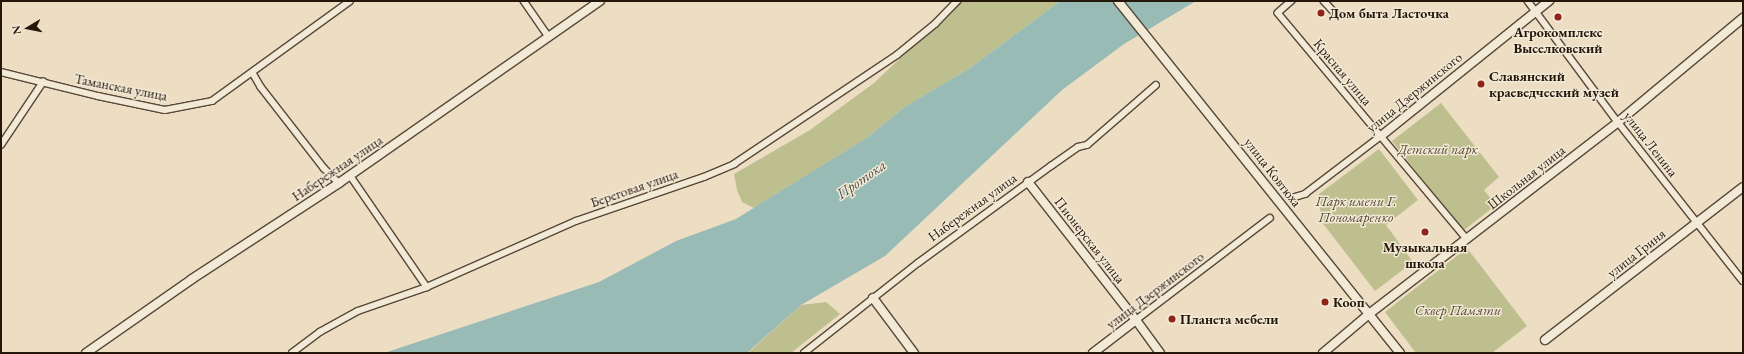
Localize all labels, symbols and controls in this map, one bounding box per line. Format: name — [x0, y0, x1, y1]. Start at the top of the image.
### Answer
place label: Дом быта Ласточка — [1329, 5, 1449, 21]
north arrow — [8, 8, 48, 48]
marker: Дом быта Ласточка — [1316, 8, 1326, 18]
marker: Агрокомплекс Выселковский — [1553, 12, 1563, 22]
text: N — [9, 24, 24, 36]
place label: Агрокомплекс Выселковский — [1513, 24, 1603, 56]
street label: Красная улица — [1310, 35, 1376, 109]
street label: улица Дзержинского — [1363, 48, 1465, 136]
place label: Славянский краеведческий музей — [1489, 68, 1619, 100]
street label: Таманская улица — [73, 70, 169, 104]
marker: Славянский краеведческий музей — [1476, 79, 1486, 89]
street label: улица Ленина — [1620, 108, 1682, 180]
street label: Набережная улица — [288, 131, 386, 205]
street label: улица Ковтюха — [1241, 134, 1305, 210]
park label: Детский парк — [1398, 141, 1478, 157]
street label: Школьная улица — [1484, 141, 1568, 213]
water label: Протока — [833, 155, 889, 203]
street label: Береговая улица — [588, 165, 680, 211]
street label: Набережная улица — [924, 169, 1020, 245]
street label: Пионерская улица — [1051, 193, 1129, 287]
park label: Парк имени Г. Пономаренко — [1315, 193, 1397, 226]
street label: улица Гриня — [1603, 225, 1669, 281]
marker: Музыкальная школа — [1420, 227, 1430, 237]
place label: Музыкальная школа — [1383, 239, 1467, 272]
street label: улица Дзержинского — [1103, 248, 1207, 332]
place label: Кооп — [1333, 294, 1365, 310]
marker: Кооп — [1320, 297, 1330, 307]
park label: Сквер Памяти — [1415, 302, 1501, 318]
place label: Планета мебели — [1180, 311, 1278, 327]
marker: Планета мебели — [1167, 314, 1177, 324]

